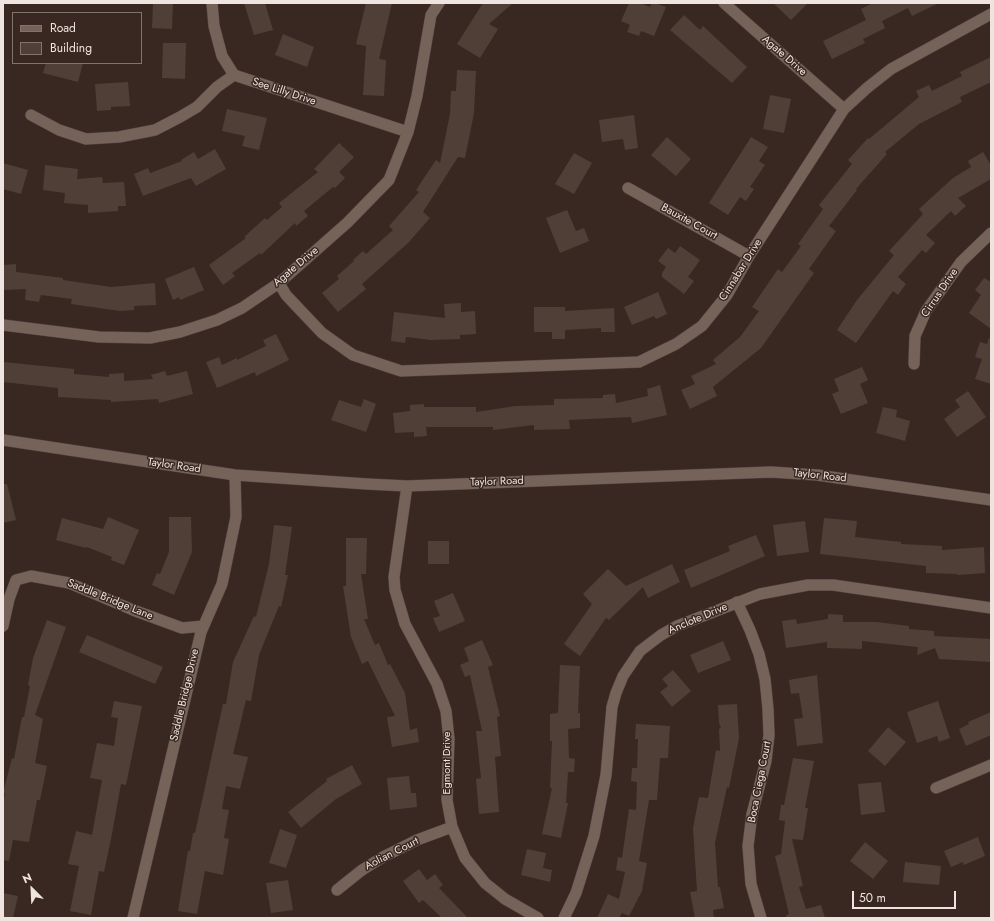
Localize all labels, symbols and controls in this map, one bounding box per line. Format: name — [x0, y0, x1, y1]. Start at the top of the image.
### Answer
legend — [12, 12, 142, 64]
text: Road — [50, 19, 76, 37]
street label: Agate Drive — [759, 33, 809, 79]
text: Building — [50, 39, 92, 57]
street label: See Lilly Drive — [251, 76, 317, 108]
street label: Bauxite Court — [659, 201, 719, 243]
street label: Cinnabar Drive — [717, 237, 765, 303]
street label: Agate Drive — [271, 244, 321, 290]
street label: Cirrus Drive — [919, 266, 961, 320]
street label: Taylor Road — [147, 456, 201, 476]
street label: Taylor Road — [793, 467, 847, 485]
street label: Taylor Road — [470, 474, 524, 490]
street label: Saddle Bridge Lane — [65, 577, 155, 623]
street label: Anclote Drive — [666, 601, 730, 637]
street label: Saddle Bridge Drive — [168, 648, 202, 742]
street label: Egmont Drive — [440, 731, 454, 795]
street label: Boca Ciega Court — [746, 740, 774, 824]
street label: Aolian Court — [363, 835, 421, 873]
north arrow — [12, 869, 52, 909]
text: N — [20, 869, 34, 887]
scale bar — [854, 883, 958, 909]
text: 50 m — [859, 889, 886, 907]

